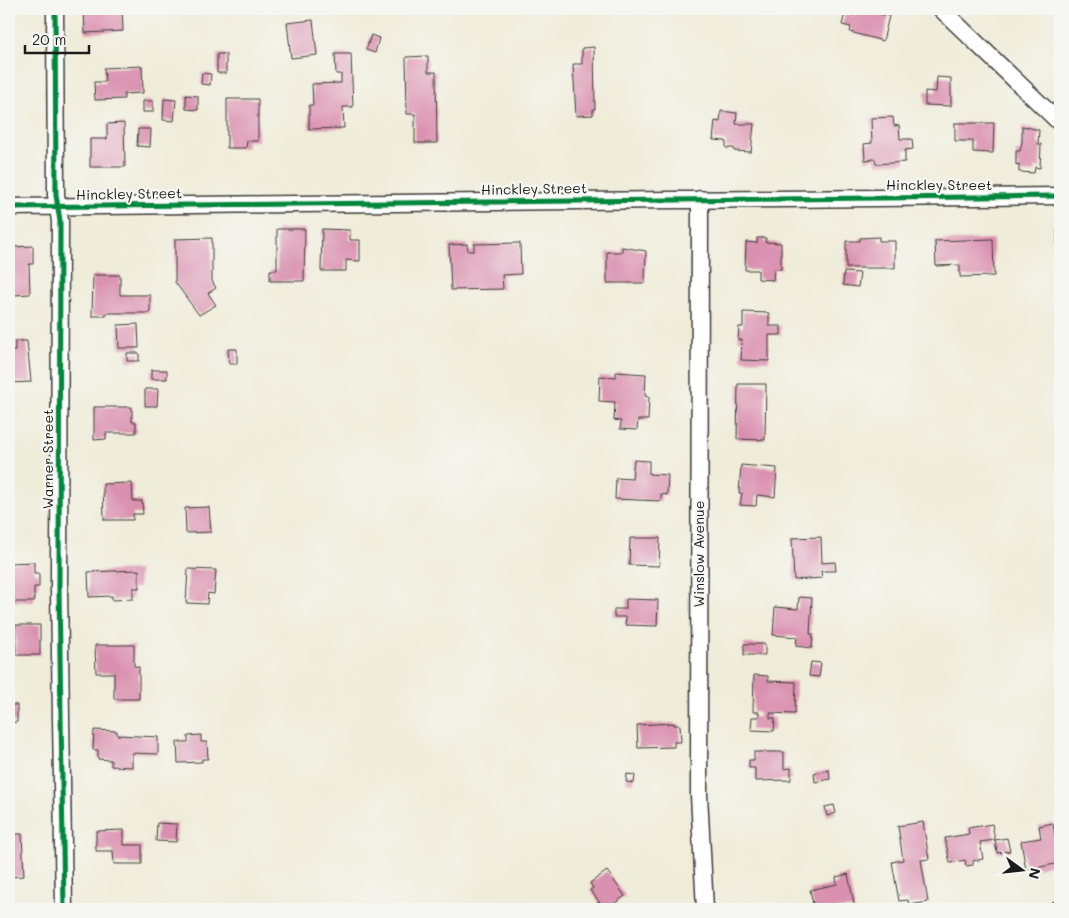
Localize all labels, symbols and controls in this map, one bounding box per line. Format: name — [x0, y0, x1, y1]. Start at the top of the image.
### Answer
scale bar — [25, 22, 89, 54]
text: 20 m — [32, 29, 66, 49]
street label: Hinckley Street — [886, 175, 992, 194]
street label: Hinckley Street — [481, 178, 587, 199]
street label: Hinckley Street — [76, 183, 182, 204]
street label: Warner Street — [38, 409, 57, 509]
street label: Winslow Avenue — [689, 501, 708, 607]
north arrow — [996, 846, 1046, 896]
text: N — [1024, 866, 1046, 881]

